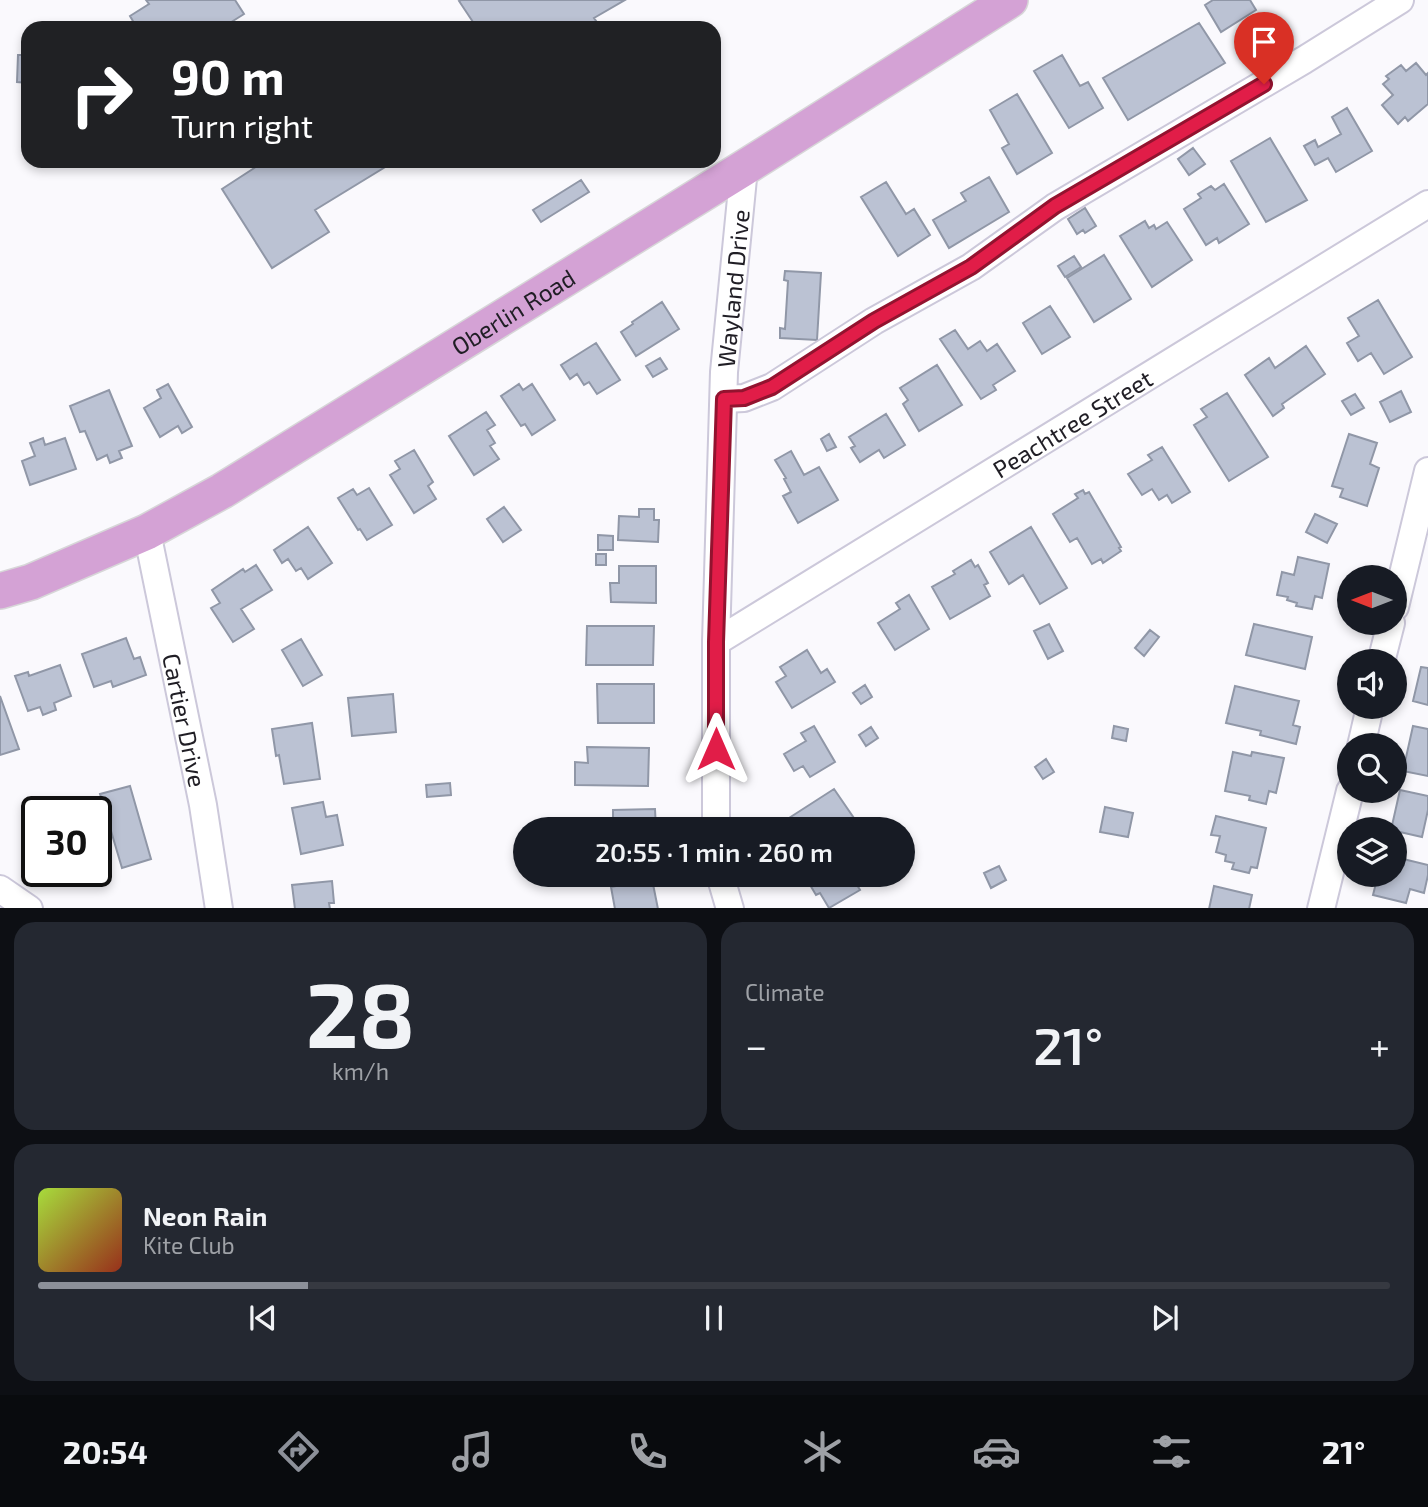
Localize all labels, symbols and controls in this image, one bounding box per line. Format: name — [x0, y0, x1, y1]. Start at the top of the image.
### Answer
pin — [1234, 12.0, 1294, 84]
icon: arrive — [1245, 23, 1283, 61]
text: 90 m — [171, 46, 285, 105]
icon: right — [56, 49, 147, 140]
text: Turn right — [171, 106, 313, 144]
street label: Wayland Drive — [710, 208, 754, 369]
street label: Oberlin Road — [446, 262, 580, 360]
street label: Peachtree Street — [987, 363, 1157, 483]
north arrow — [1337, 565, 1407, 635]
map controls — [1337, 565, 1407, 887]
button: sound — [1337, 649, 1407, 719]
street label: Cartier Drive — [158, 651, 213, 790]
position arrow — [679, 712, 753, 786]
button: search — [1337, 733, 1407, 803]
speed limit sign: 30 — [21, 796, 112, 887]
button: layers — [1337, 817, 1407, 887]
text: 20:55 · 1 min · 260 m — [595, 836, 833, 867]
text: 28 — [306, 957, 415, 1066]
text: Climate — [745, 978, 825, 1006]
text: 21° — [1033, 1013, 1103, 1075]
text: − — [745, 1022, 767, 1068]
text: + — [1369, 1022, 1390, 1068]
text: km/h — [332, 1057, 389, 1085]
text: Neon Rain — [143, 1200, 267, 1231]
text: Kite Club — [143, 1231, 235, 1259]
icon: previous — [244, 1299, 282, 1337]
icon: pause — [695, 1299, 733, 1337]
icon: next — [1146, 1299, 1184, 1337]
icon: directions — [274, 1427, 323, 1476]
icon: music — [448, 1427, 497, 1476]
icon: phone — [623, 1427, 672, 1476]
icon: climate — [798, 1427, 847, 1476]
icon: car — [972, 1427, 1021, 1476]
icon: filters — [1147, 1427, 1196, 1476]
text: 20:54 — [63, 1432, 148, 1470]
text: 21° — [1322, 1432, 1365, 1470]

